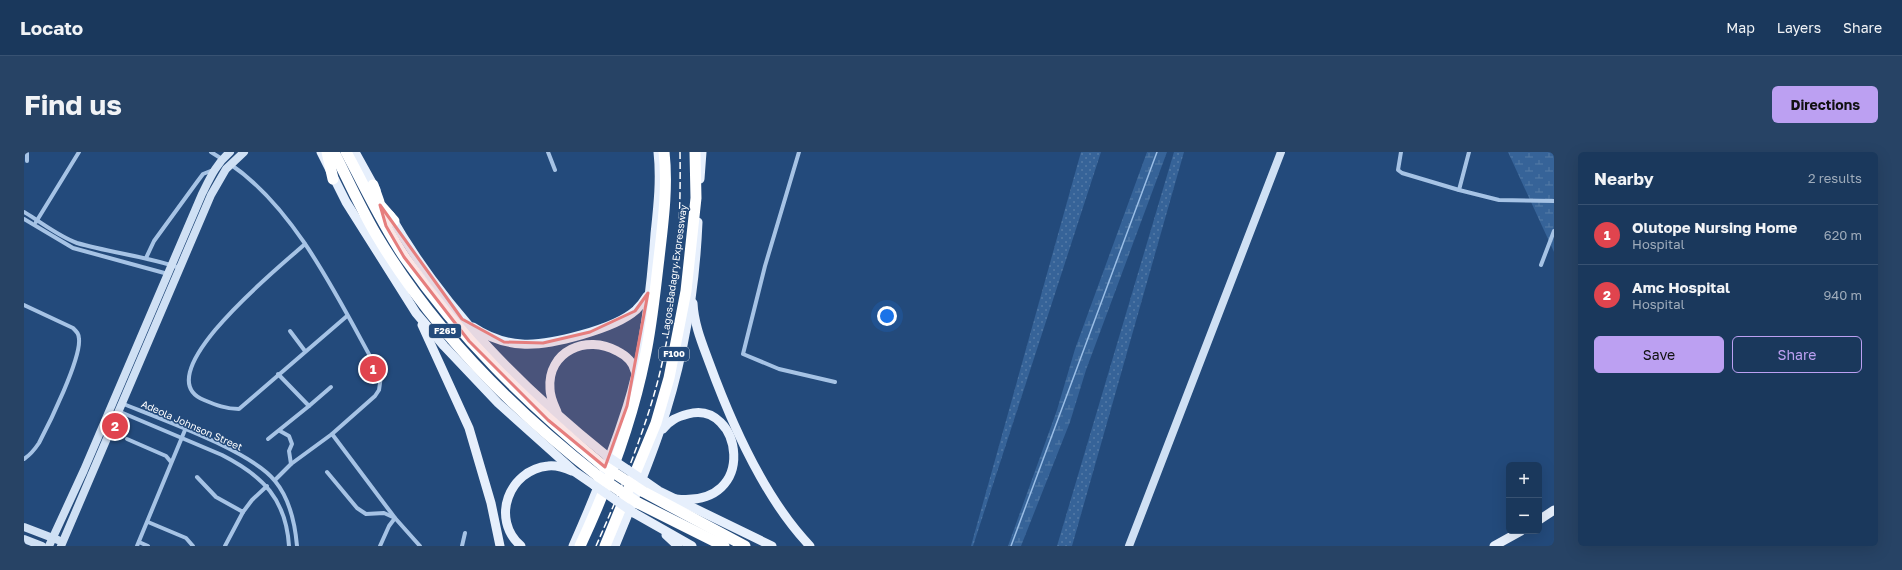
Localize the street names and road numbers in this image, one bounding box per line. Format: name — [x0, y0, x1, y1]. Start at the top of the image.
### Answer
street label: Lagos-Badagry Expressway — [659, 203, 689, 336]
road number: F265 — [429, 324, 461, 338]
road number: F100 — [659, 347, 689, 361]
street label: Adeola Johnson Street — [140, 397, 244, 453]

